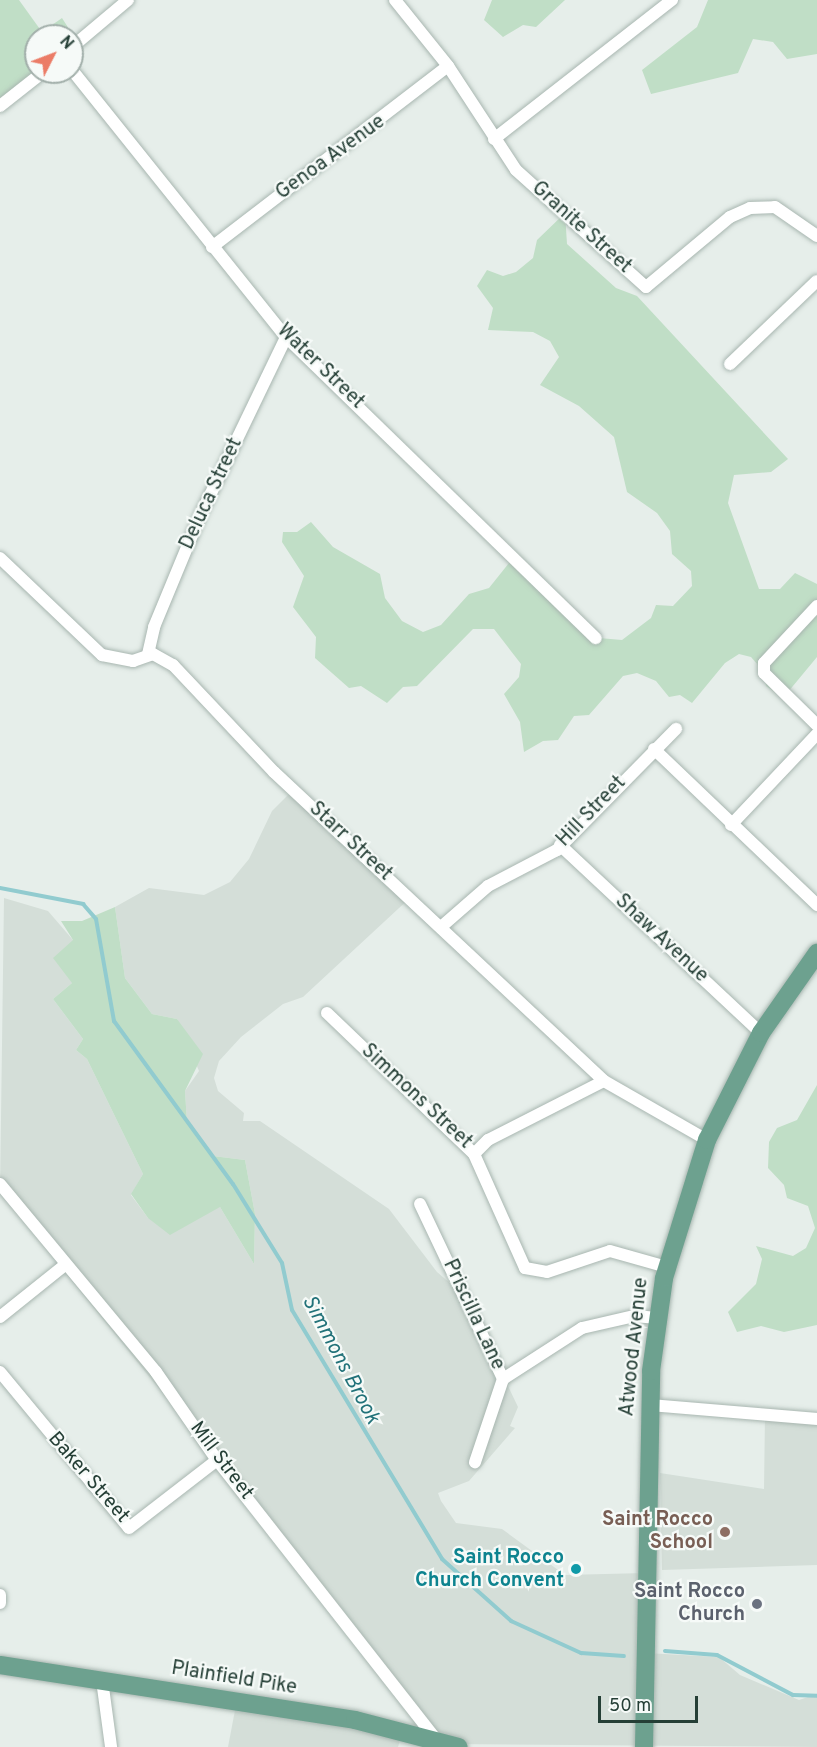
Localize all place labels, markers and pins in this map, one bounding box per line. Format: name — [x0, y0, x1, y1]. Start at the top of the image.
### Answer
place label: Saint Rocco School — [602, 1508, 713, 1555]
marker: Saint Rocco School — [718, 1525, 732, 1539]
place label: Saint Rocco Church Convent — [415, 1546, 564, 1593]
marker: Saint Rocco Church Convent — [569, 1562, 583, 1576]
place label: Saint Rocco Church — [634, 1580, 745, 1627]
marker: Saint Rocco Church — [750, 1597, 764, 1611]

